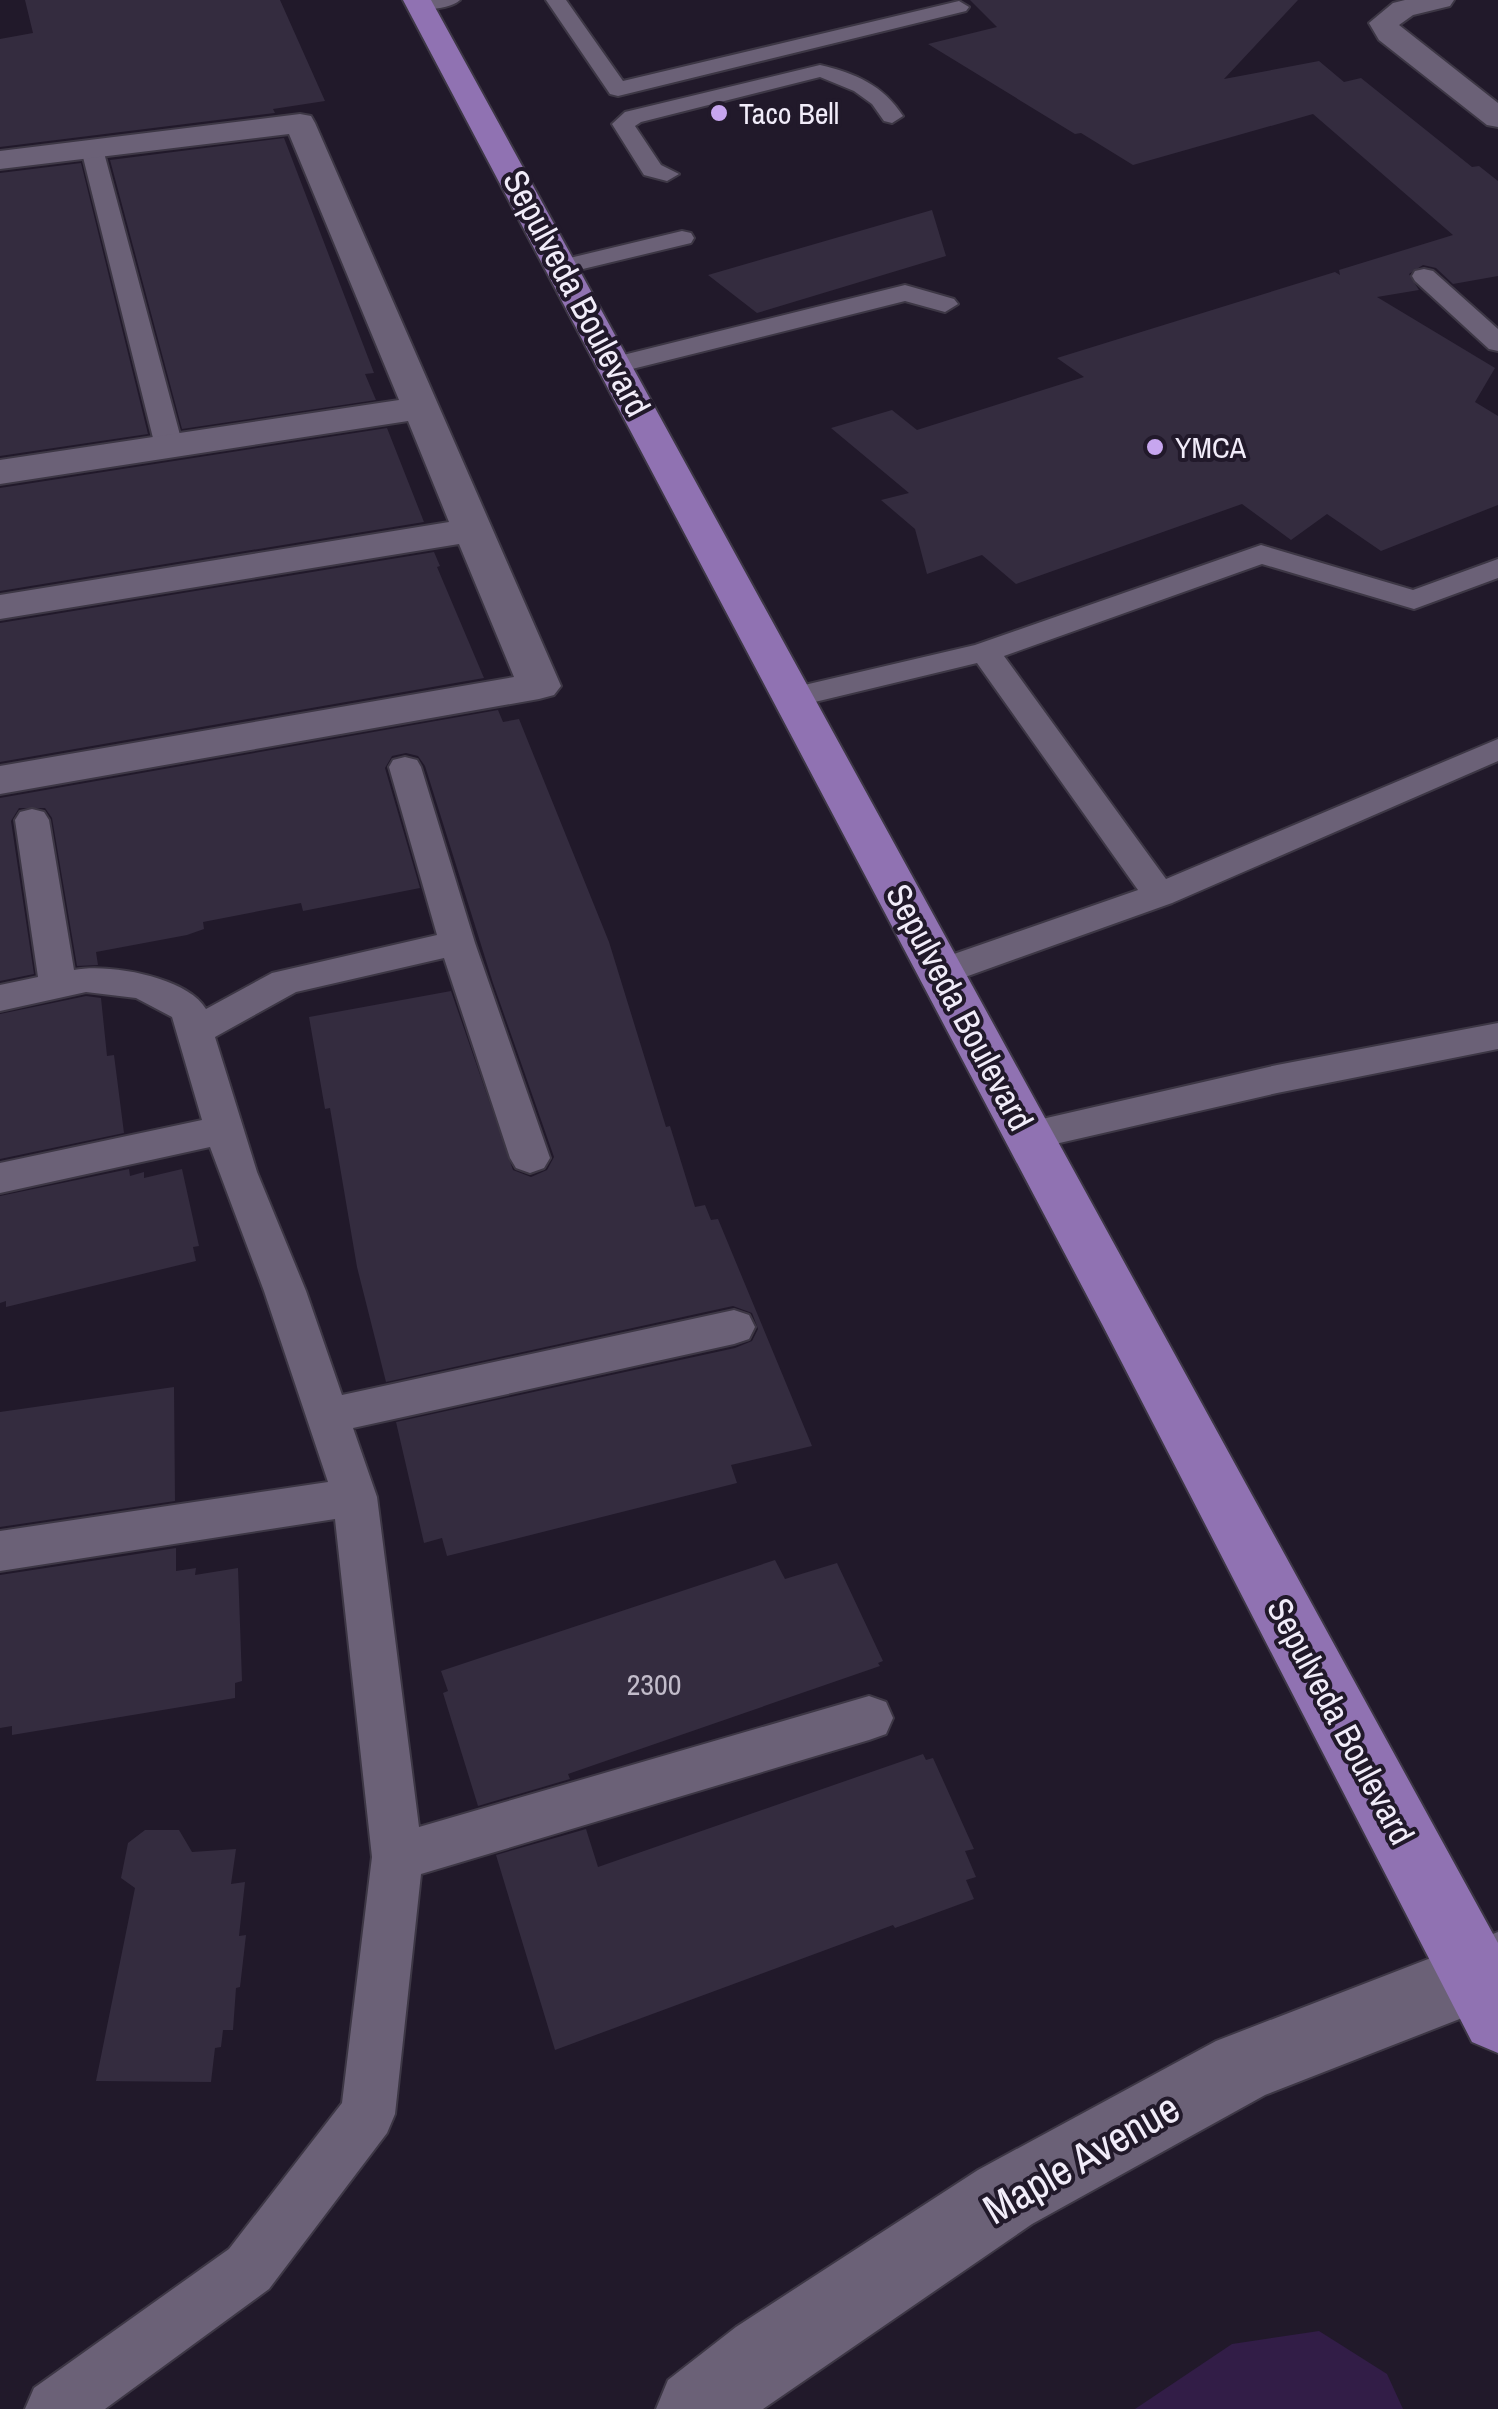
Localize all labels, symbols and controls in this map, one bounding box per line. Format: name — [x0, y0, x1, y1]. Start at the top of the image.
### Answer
place label: Taco Bell — [739, 93, 839, 133]
marker: Taco Bell — [708, 102, 730, 124]
street label: Sepulveda Boulevard — [492, 162, 662, 424]
place label: YMCA — [1175, 427, 1247, 467]
marker: YMCA — [1144, 436, 1166, 458]
street label: Sepulveda Boulevard — [875, 876, 1045, 1138]
street label: Sepulveda Boulevard — [1256, 1590, 1426, 1852]
house number: 2300 — [627, 1664, 681, 1704]
street label: Maple Avenue — [973, 2079, 1189, 2237]

